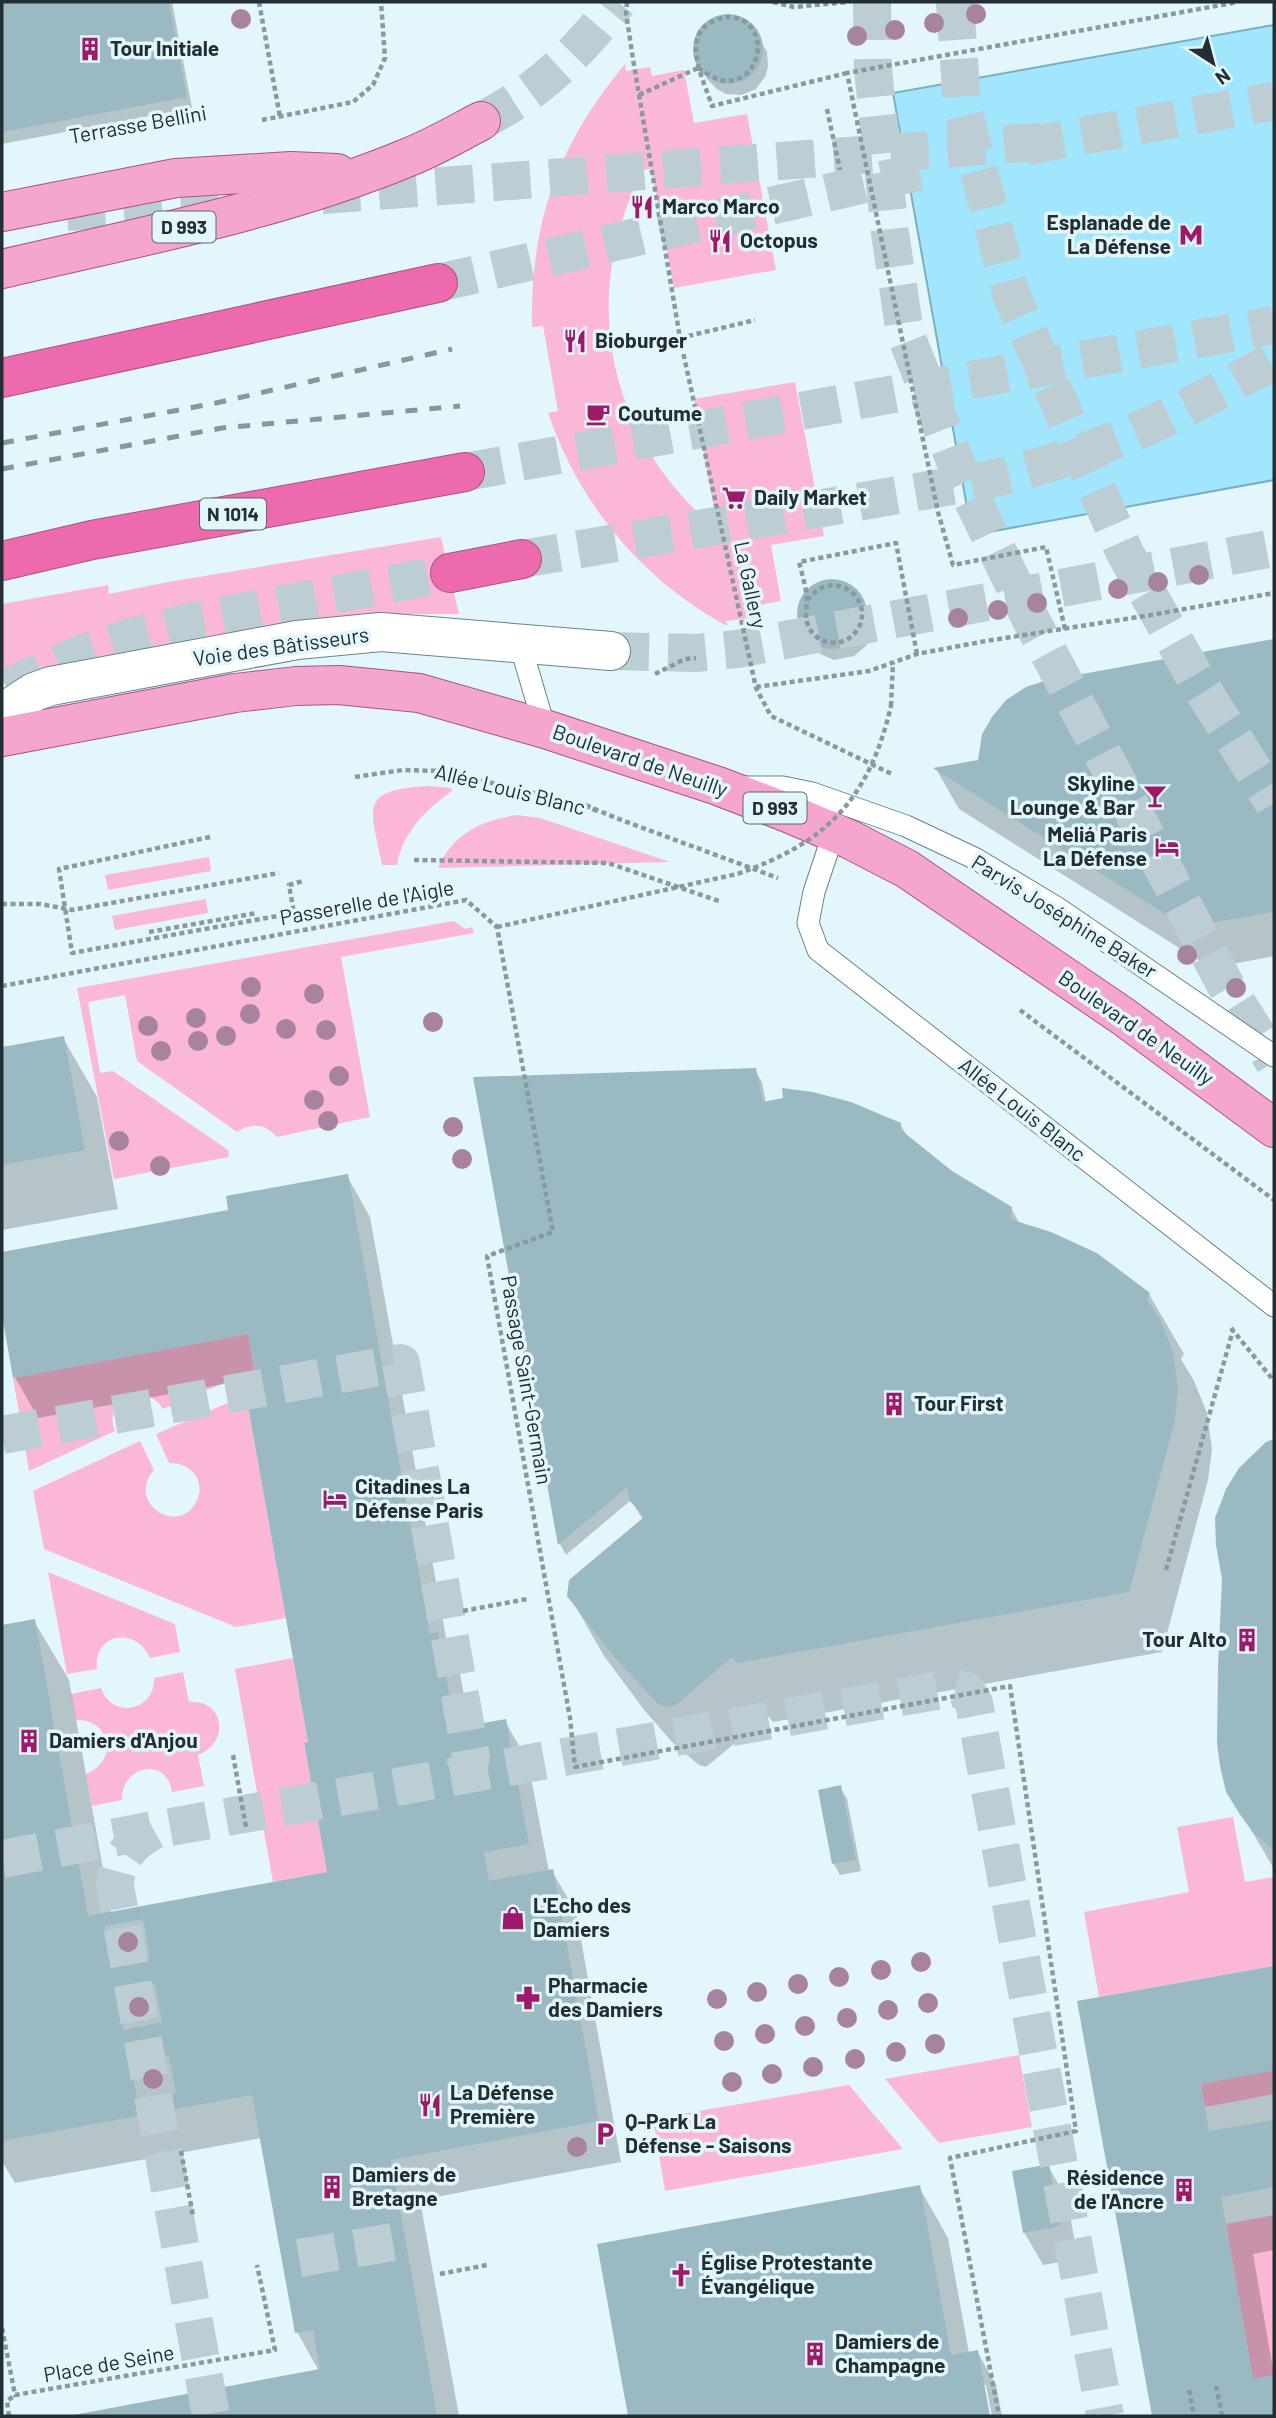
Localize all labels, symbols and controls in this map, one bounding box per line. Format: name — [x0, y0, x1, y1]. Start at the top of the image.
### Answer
north arrow — [1178, 28, 1248, 98]
building icon: Tour Initiale — [76, 35, 104, 63]
place label: Tour Initiale — [110, 35, 219, 60]
text: N — [1211, 64, 1235, 90]
street label: Terrasse Bellini — [67, 99, 208, 148]
restaurant icon: Marco Marco — [628, 193, 656, 221]
place label: Marco Marco — [662, 193, 780, 218]
place label: Esplanade de La Défense — [1047, 209, 1171, 258]
road number: D 993 — [152, 212, 216, 243]
metro station icon: Esplanade de La Défense — [1177, 221, 1205, 249]
restaurant icon: Octopus — [706, 227, 734, 255]
place label: Octopus — [740, 227, 818, 252]
restaurant icon: Bioburger — [561, 327, 589, 355]
place label: Bioburger — [595, 327, 687, 352]
cafe icon: Coutume — [584, 400, 612, 428]
place label: Coutume — [618, 400, 702, 425]
supermarket icon: Daily Market — [720, 484, 748, 512]
place label: Daily Market — [754, 484, 867, 509]
road number: N 1014 — [200, 499, 266, 530]
street label: La Gallery — [730, 539, 773, 631]
street label: Voie des Bâtisseurs — [191, 621, 370, 670]
street label: Boulevard de Neuilly — [550, 718, 732, 801]
street label: Allée Louis Blanc — [433, 758, 588, 819]
place label: Skyline Lounge & Bar — [1010, 770, 1135, 819]
bar icon: Skyline Lounge & Bar — [1141, 782, 1169, 810]
road number: D 993 — [744, 792, 806, 824]
place label: Meliá Paris La Défense — [1043, 821, 1147, 870]
hotel icon: Meliá Paris La Défense — [1153, 833, 1181, 861]
street label: Parvis Joséphine Baker — [968, 849, 1162, 983]
street label: Passerelle de l'Aigle — [278, 874, 456, 929]
street label: Boulevard de Neuilly — [1055, 964, 1219, 1090]
street label: Allée Louis Blanc — [955, 1052, 1091, 1166]
street label: Passage Saint-Germain — [497, 1273, 558, 1486]
building icon: Tour First — [880, 1390, 908, 1418]
place label: Tour First — [914, 1390, 1003, 1415]
place label: Citadines La Défense Paris — [355, 1473, 483, 1522]
hotel icon: Citadines La Défense Paris — [321, 1485, 349, 1513]
place label: Tour Alto — [1142, 1626, 1227, 1651]
building icon: Tour Alto — [1233, 1626, 1261, 1654]
building icon: Damiers d'Anjou — [15, 1727, 43, 1755]
place label: Damiers d'Anjou — [49, 1727, 198, 1752]
place label: L'Echo des Damiers — [533, 1892, 631, 1941]
shop icon: L'Echo des Damiers — [499, 1904, 527, 1932]
place label: Pharmacie des Damiers — [548, 1972, 663, 2021]
pharmacy icon: Pharmacie des Damiers — [514, 1984, 542, 2012]
place label: La Défense Première — [450, 2079, 554, 2128]
restaurant icon: La Défense Première — [416, 2091, 444, 2119]
place label: Q-Park La Défense - Saisons — [625, 2108, 792, 2157]
parking icon: Q-Park La Défense - Saisons — [591, 2120, 619, 2148]
place label: Damiers de Bretagne — [352, 2161, 456, 2210]
place label: Résidence de l'Ancre — [1067, 2164, 1164, 2213]
building icon: Damiers de Bretagne — [318, 2173, 346, 2201]
building icon: Résidence de l'Ancre — [1170, 2176, 1198, 2204]
place label: Église Protestante Évangélique — [701, 2249, 873, 2298]
church icon: Église Protestante Évangélique — [667, 2261, 695, 2289]
place label: Damiers de Champagne — [835, 2328, 945, 2377]
street label: Place de Seine — [41, 2339, 176, 2386]
building icon: Damiers de Champagne — [801, 2340, 829, 2368]

